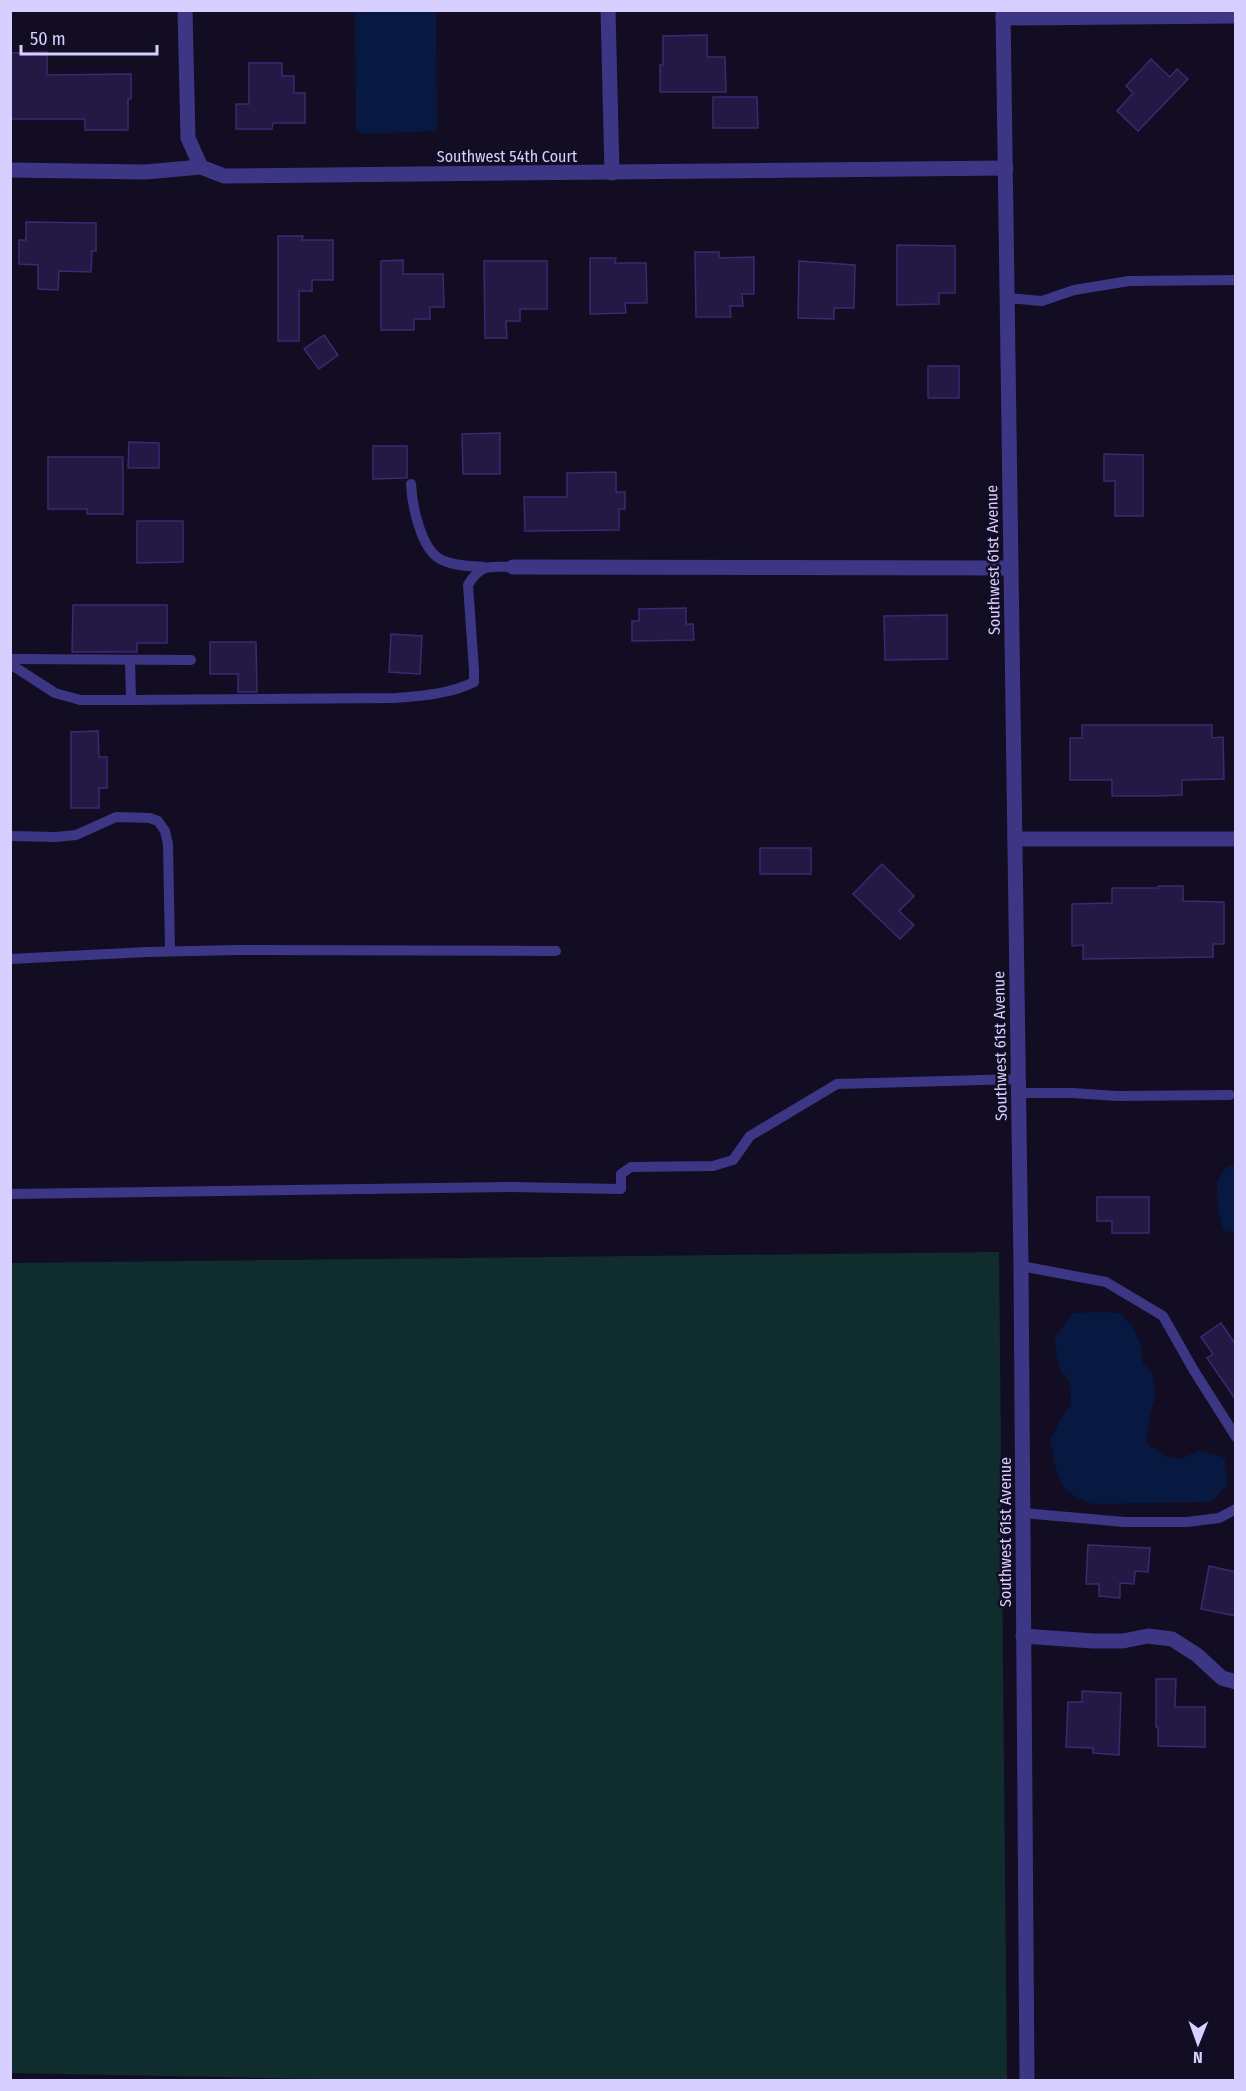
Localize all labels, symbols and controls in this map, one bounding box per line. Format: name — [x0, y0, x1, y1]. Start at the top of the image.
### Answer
scale bar — [21, 18, 158, 56]
text: 50 m — [30, 28, 66, 50]
street label: Southwest 54th Court — [437, 147, 578, 166]
street label: Southwest 61st Avenue — [982, 485, 1004, 635]
street label: Southwest 61st Avenue — [989, 971, 1011, 1121]
street label: Southwest 61st Avenue — [996, 1457, 1015, 1607]
north arrow — [1168, 2013, 1228, 2073]
text: N — [1193, 2048, 1203, 2067]

